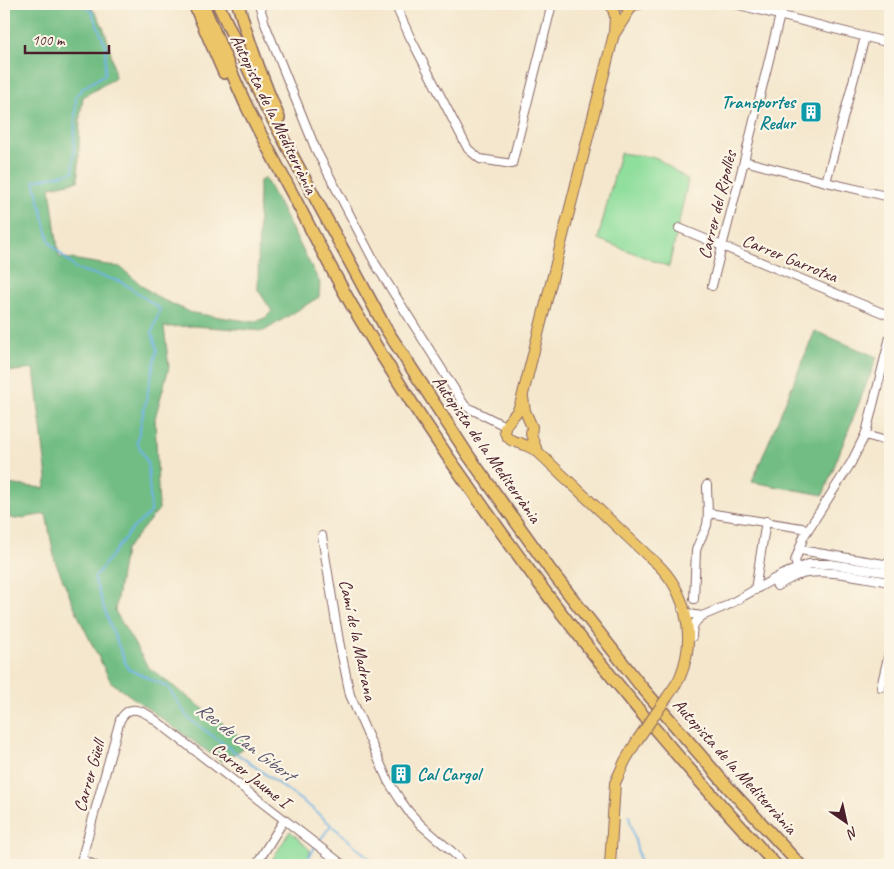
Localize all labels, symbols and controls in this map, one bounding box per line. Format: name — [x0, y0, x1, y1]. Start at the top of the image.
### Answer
scale bar — [25, 22, 109, 54]
text: 100 m — [32, 31, 66, 50]
street label: Autopista de la Mediterrània — [226, 31, 323, 199]
place label: Transportes Redur — [721, 91, 798, 134]
building icon: Transportes Redur — [799, 100, 823, 124]
street label: Carrer del Ripollès — [693, 147, 742, 261]
street label: Carrer Garrotxa — [739, 229, 843, 288]
street label: Autopista de la Mediterrània — [428, 371, 547, 528]
street label: Camí de la Madrana — [334, 578, 382, 704]
street label: Autopista de la Mediterrània — [668, 694, 803, 840]
water label: Rec de Can Gibert — [192, 697, 303, 789]
street label: Carrer Güell — [68, 735, 111, 814]
street label: Carrer Jaume I — [208, 738, 297, 815]
building icon: Cal Cargol — [389, 762, 413, 786]
place label: Cal Cargol — [417, 763, 484, 785]
north arrow — [822, 796, 872, 846]
text: N — [843, 823, 861, 843]

